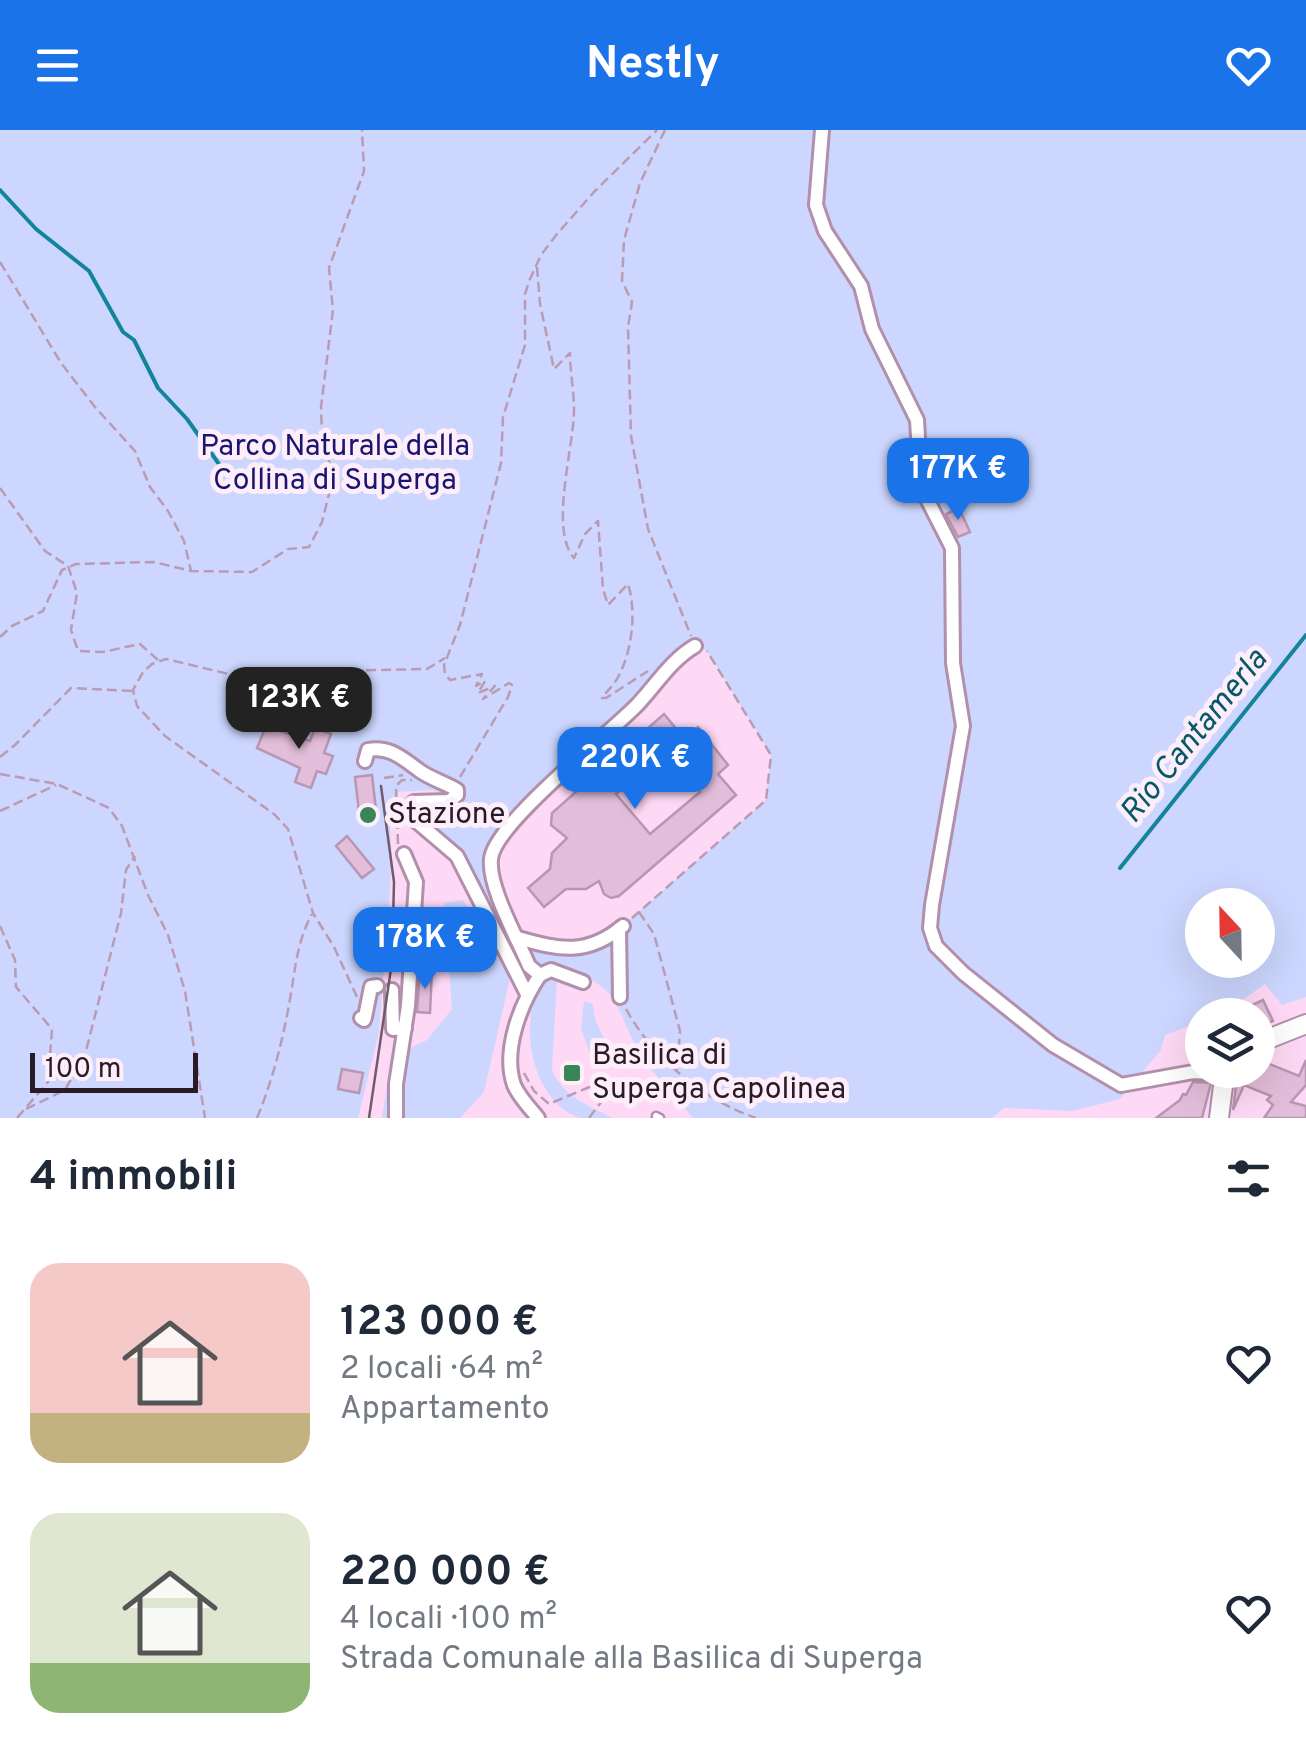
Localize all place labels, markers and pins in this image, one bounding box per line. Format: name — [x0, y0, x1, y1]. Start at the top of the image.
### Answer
pin: 177K € — [877, 438, 1039, 523]
pin: 123K € — [218, 667, 380, 752]
pin: 220K € — [554, 727, 716, 812]
place label: Stazione — [388, 797, 505, 834]
marker: Stazione — [357, 804, 379, 826]
pin: 178K € — [344, 907, 506, 992]
place label: Basilica di Superga Capolinea — [592, 1038, 846, 1109]
marker: Basilica di Superga Capolinea — [561, 1062, 583, 1084]

